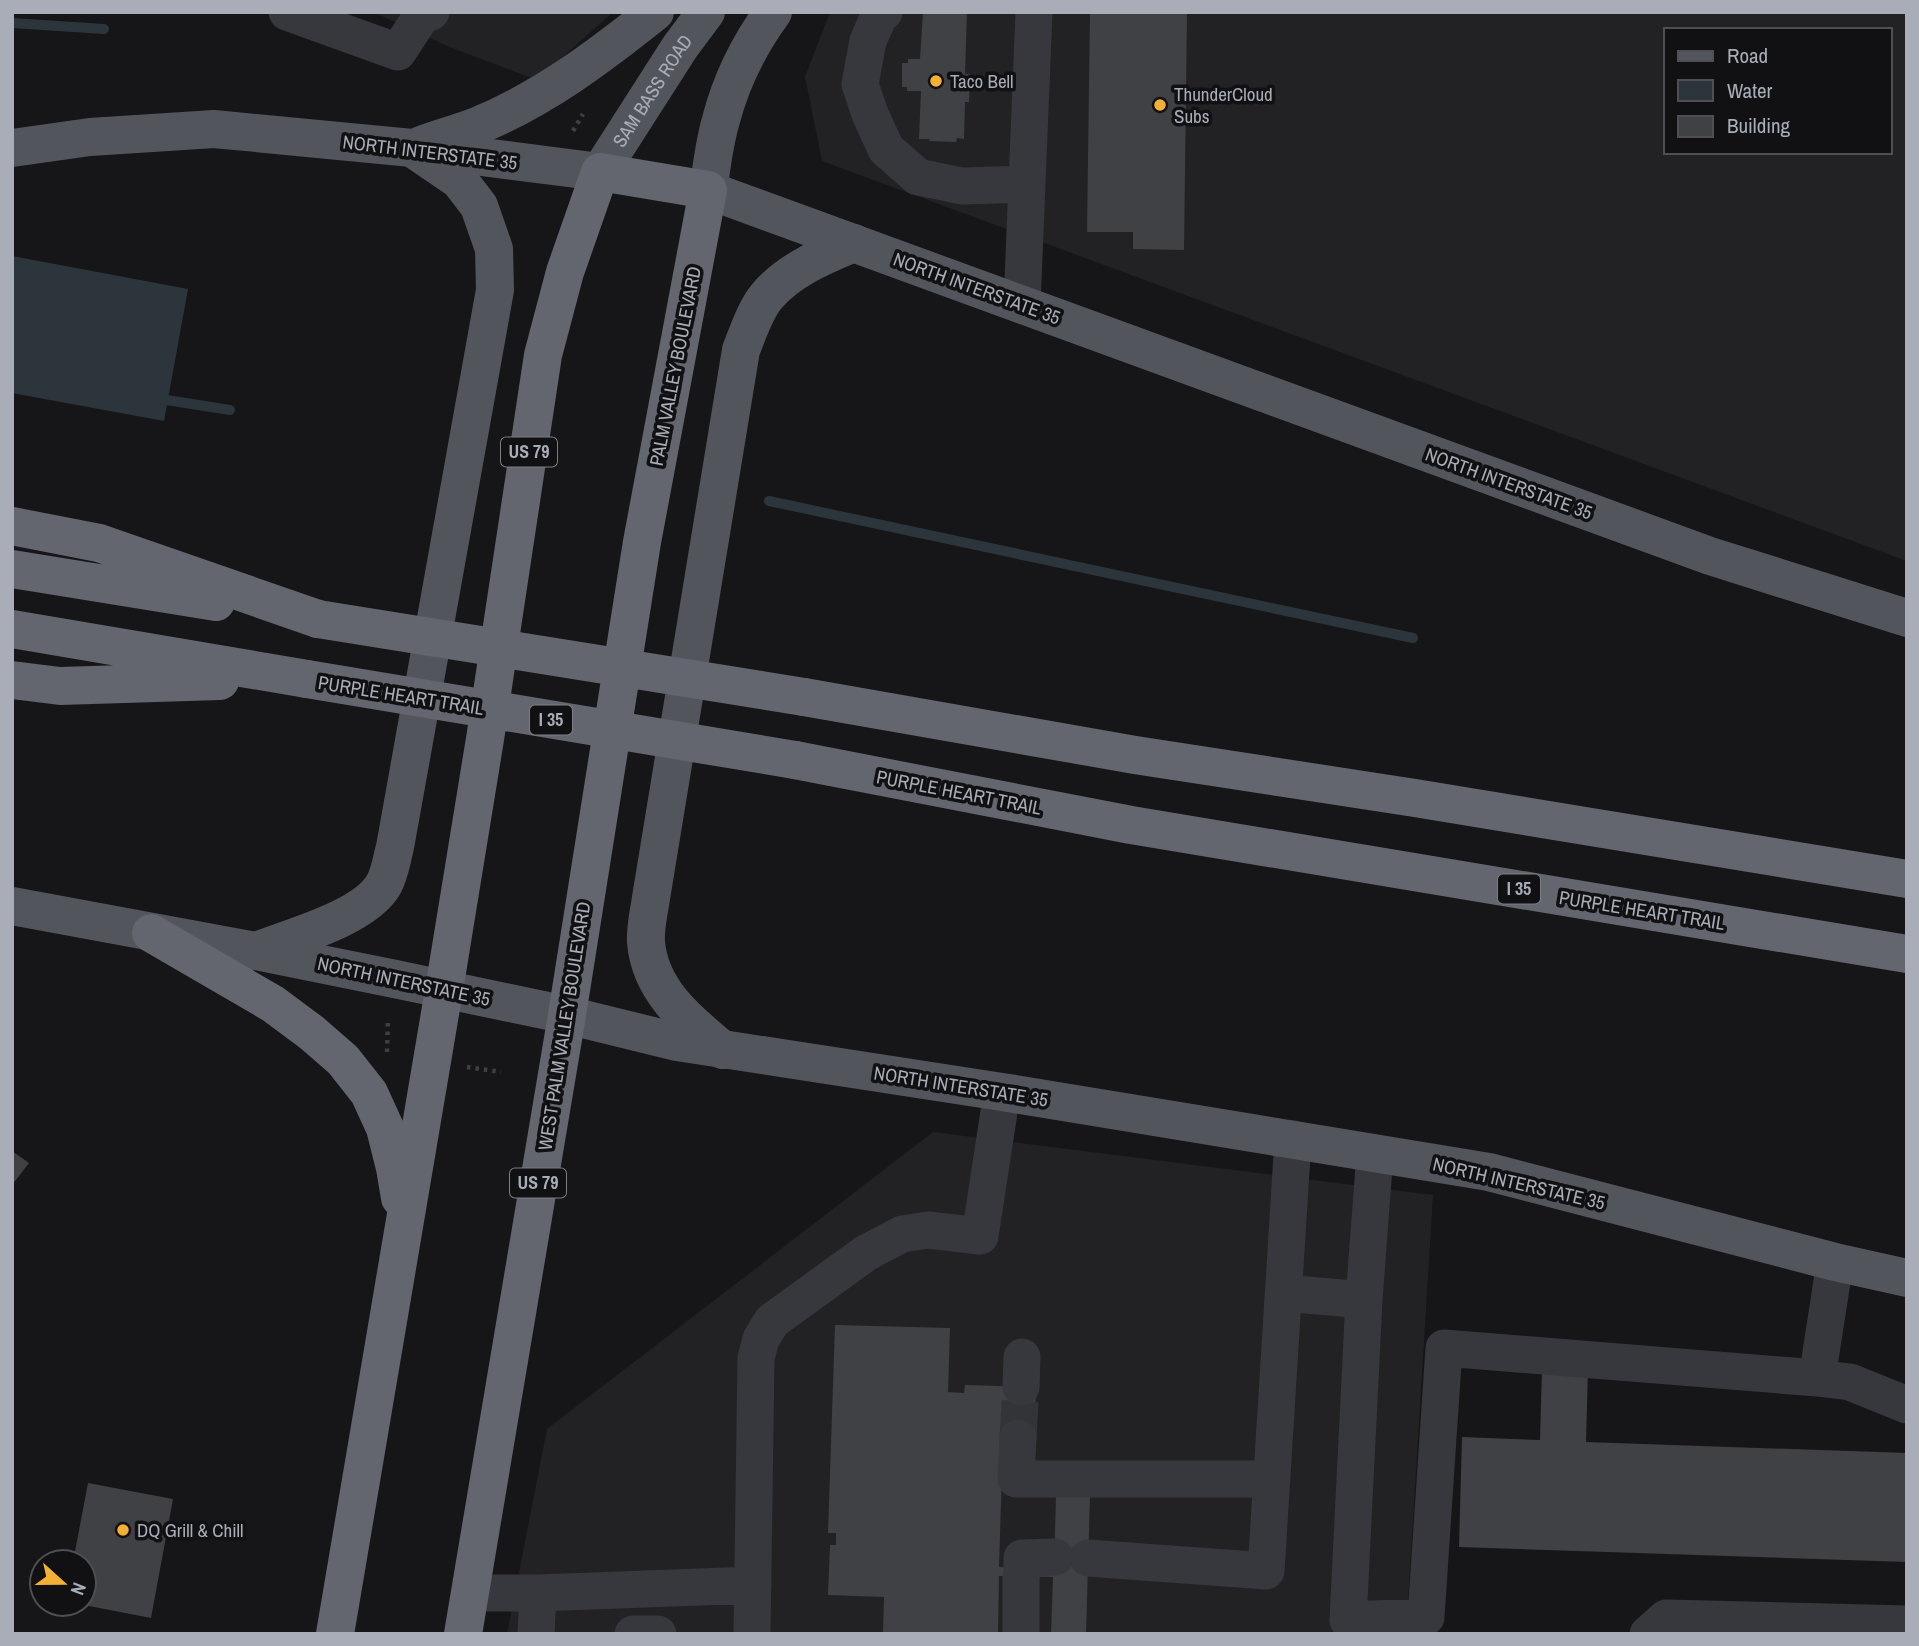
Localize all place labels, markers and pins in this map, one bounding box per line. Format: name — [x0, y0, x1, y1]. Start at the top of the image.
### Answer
place label: Taco Bell — [950, 68, 1014, 94]
marker: Taco Bell — [928, 73, 944, 89]
place label: ThunderCloud Subs — [1174, 81, 1273, 129]
marker: ThunderCloud Subs — [1152, 97, 1168, 113]
place label: DQ Grill & Chill — [137, 1517, 243, 1543]
marker: DQ Grill & Chill — [115, 1522, 131, 1538]

